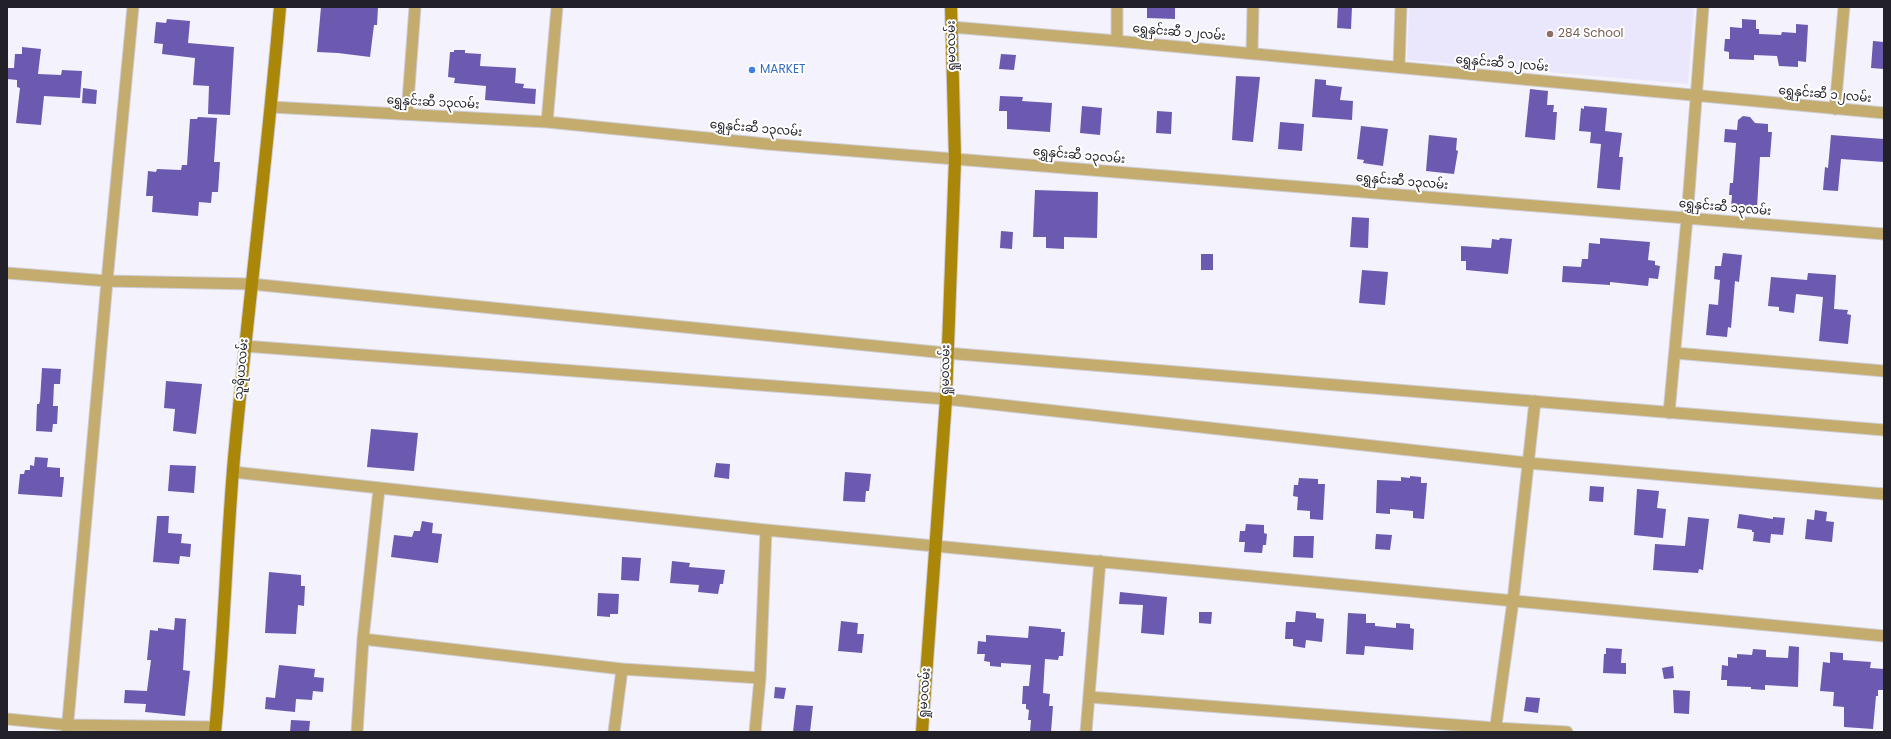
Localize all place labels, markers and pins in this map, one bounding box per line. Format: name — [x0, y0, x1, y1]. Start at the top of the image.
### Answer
place label: 284 School — [1558, 27, 1624, 41]
marker: 284 School — [1545, 29, 1555, 39]
place label: MARKET — [760, 63, 806, 77]
marker: MARKET — [747, 65, 757, 75]

